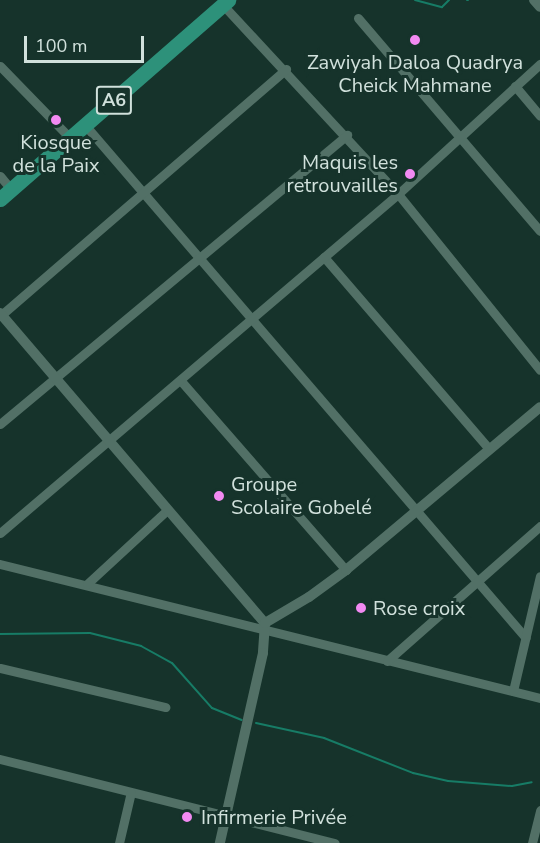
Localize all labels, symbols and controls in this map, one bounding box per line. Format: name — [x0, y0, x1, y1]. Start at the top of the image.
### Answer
scale bar — [27, 24, 147, 62]
marker: Zawiyah Daloa Quadrya Cheick Mahmane — [408, 33, 422, 47]
text: 100 m — [35, 34, 87, 58]
place label: Zawiyah Daloa Quadrya Cheick Mahmane — [307, 50, 523, 97]
road number: A6 — [94, 85, 134, 115]
marker: Kiosque de la Paix — [49, 113, 63, 127]
place label: Kiosque de la Paix — [12, 130, 100, 177]
place label: Maquis les retrouvailles — [287, 150, 398, 197]
marker: Maquis les retrouvailles — [403, 167, 417, 181]
place label: Groupe Scolaire Gobelé — [231, 472, 372, 519]
marker: Groupe Scolaire Gobelé — [212, 489, 226, 503]
place label: Rose croix — [373, 596, 465, 620]
marker: Rose croix — [354, 601, 368, 615]
place label: Infirmerie Privée — [201, 805, 347, 829]
marker: Infirmerie Privée — [178, 808, 196, 826]

